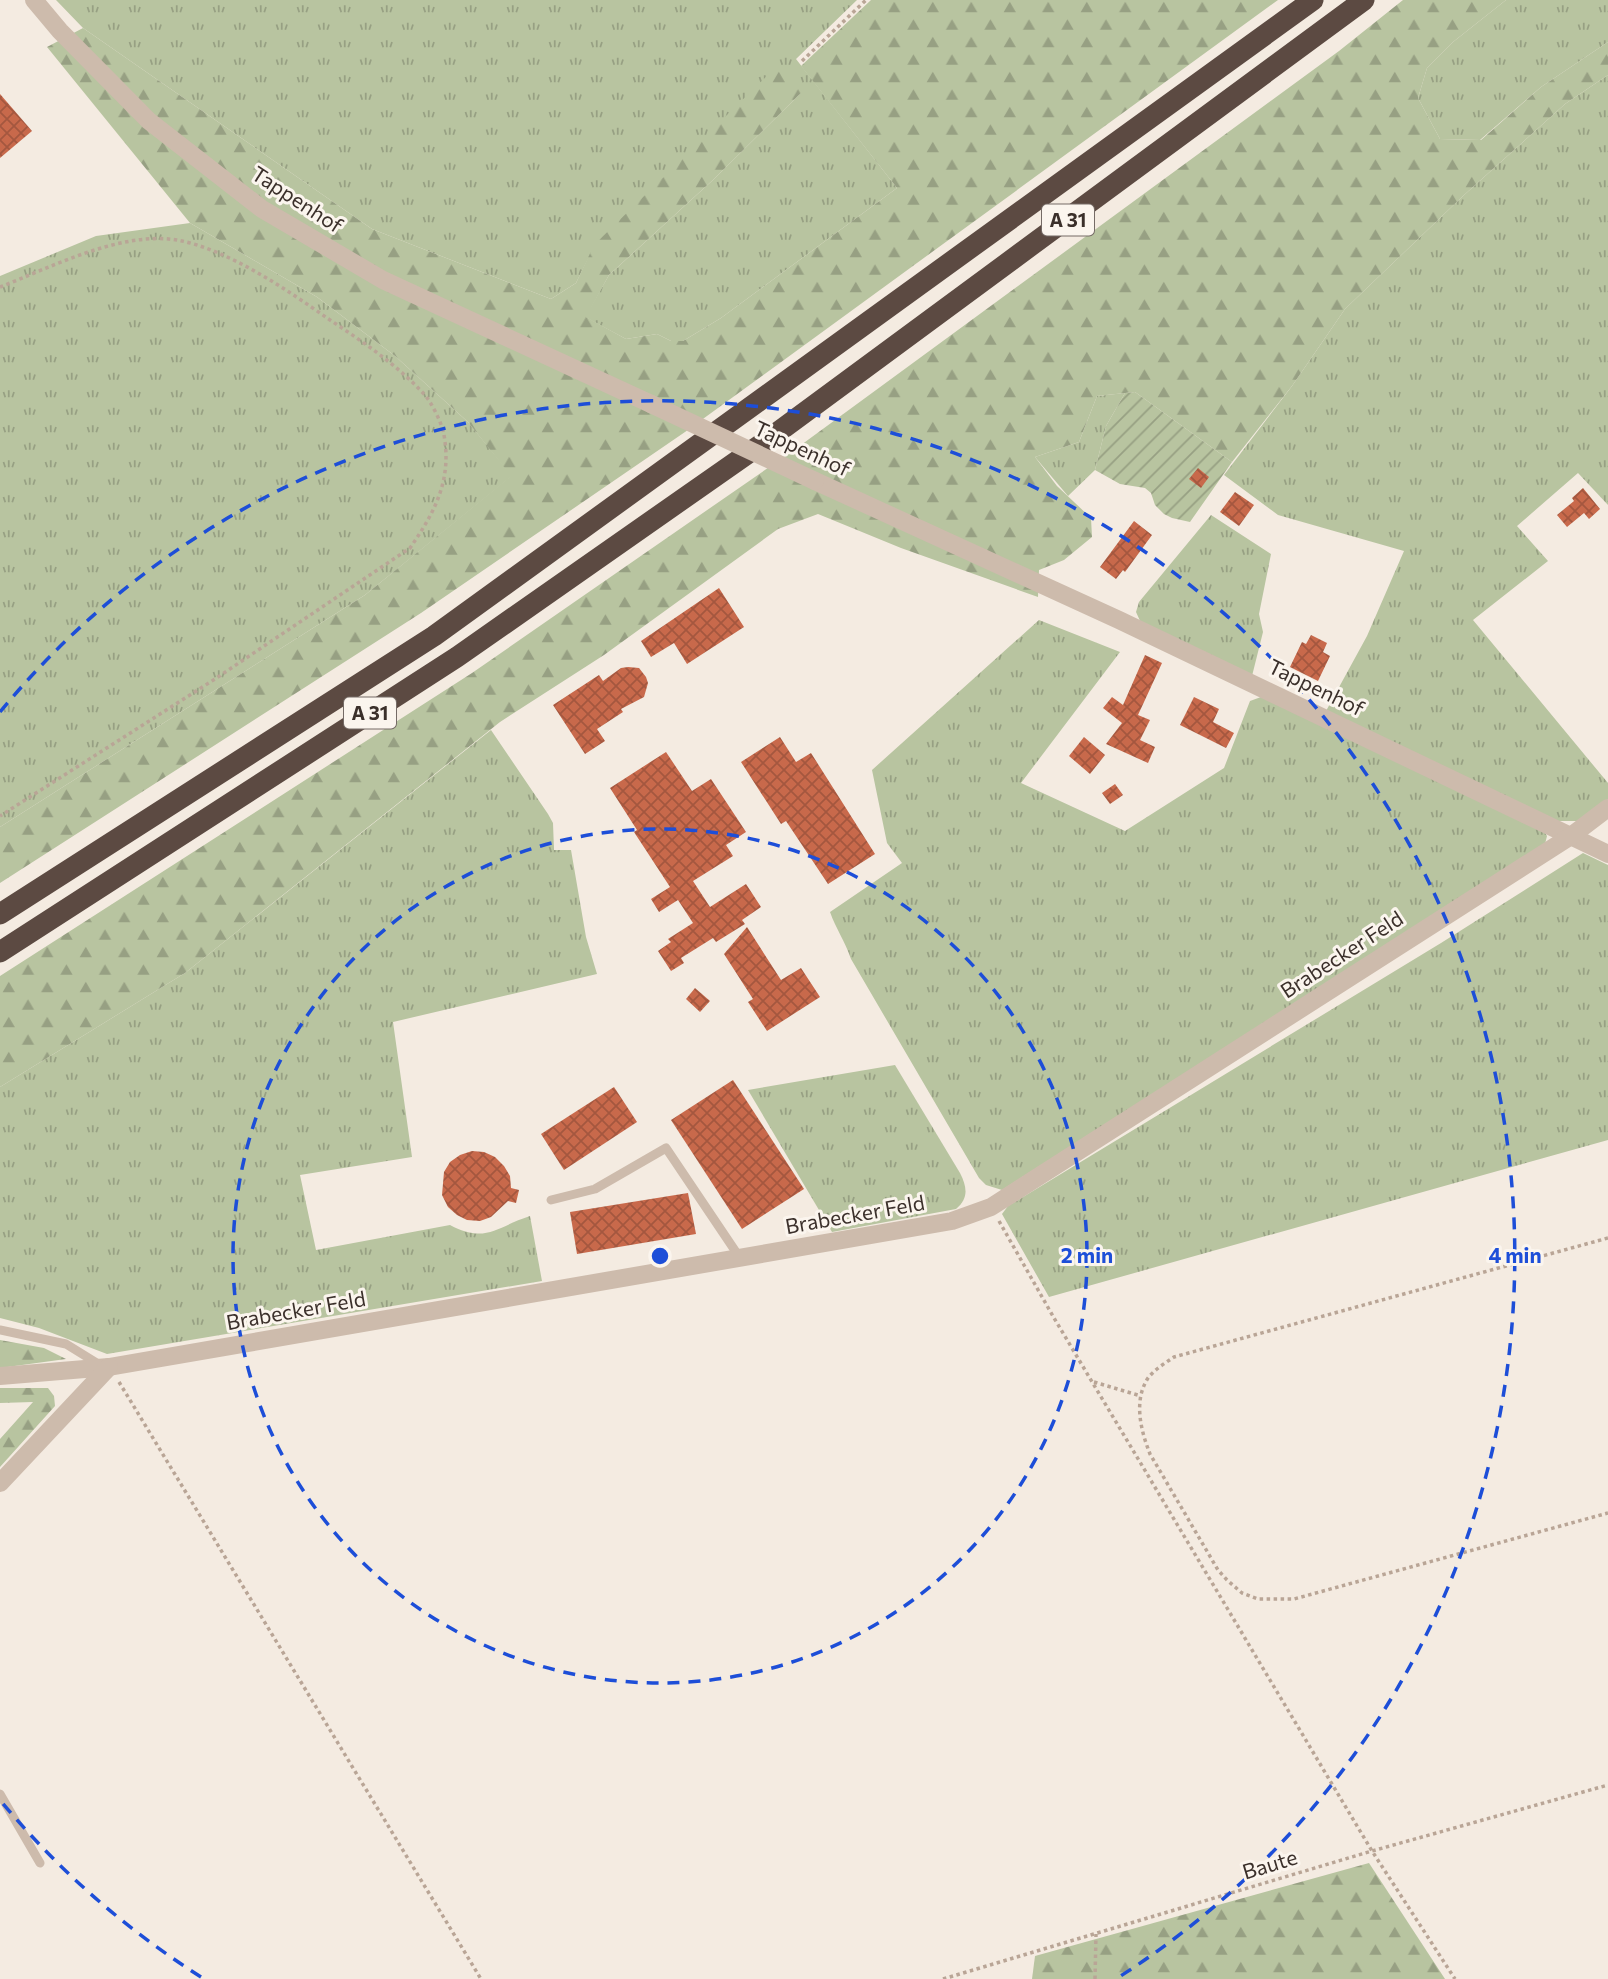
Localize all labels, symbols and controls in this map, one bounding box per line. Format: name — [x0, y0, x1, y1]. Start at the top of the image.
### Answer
street label: Tappenhof — [248, 160, 349, 238]
road number: A 31 — [1042, 204, 1094, 235]
street label: Tappenhof — [751, 414, 855, 481]
street label: Tappenhof — [1265, 653, 1369, 721]
road number: A 31 — [344, 698, 396, 728]
street label: Brabecker Feld — [1275, 905, 1407, 1003]
street label: Brabecker Feld — [783, 1189, 926, 1238]
text: 2 min — [1061, 1242, 1113, 1267]
text: 4 min — [1488, 1242, 1542, 1267]
centre of rings — [648, 1244, 672, 1268]
street label: Brabecker Feld — [224, 1285, 367, 1334]
street label: Baute — [1239, 1843, 1300, 1884]

